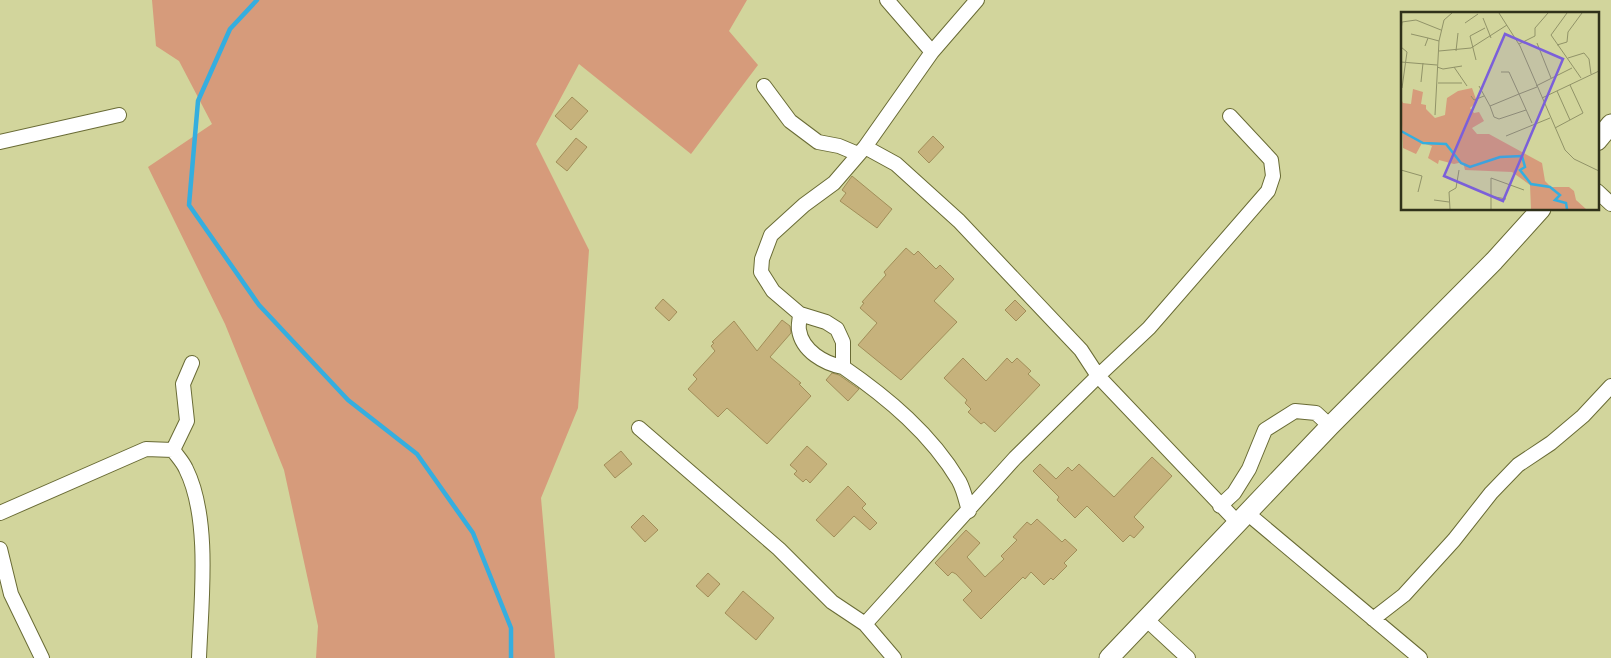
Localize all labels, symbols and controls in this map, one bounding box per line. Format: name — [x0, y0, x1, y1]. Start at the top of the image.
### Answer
inset map — [1401, 12, 1598, 210]

